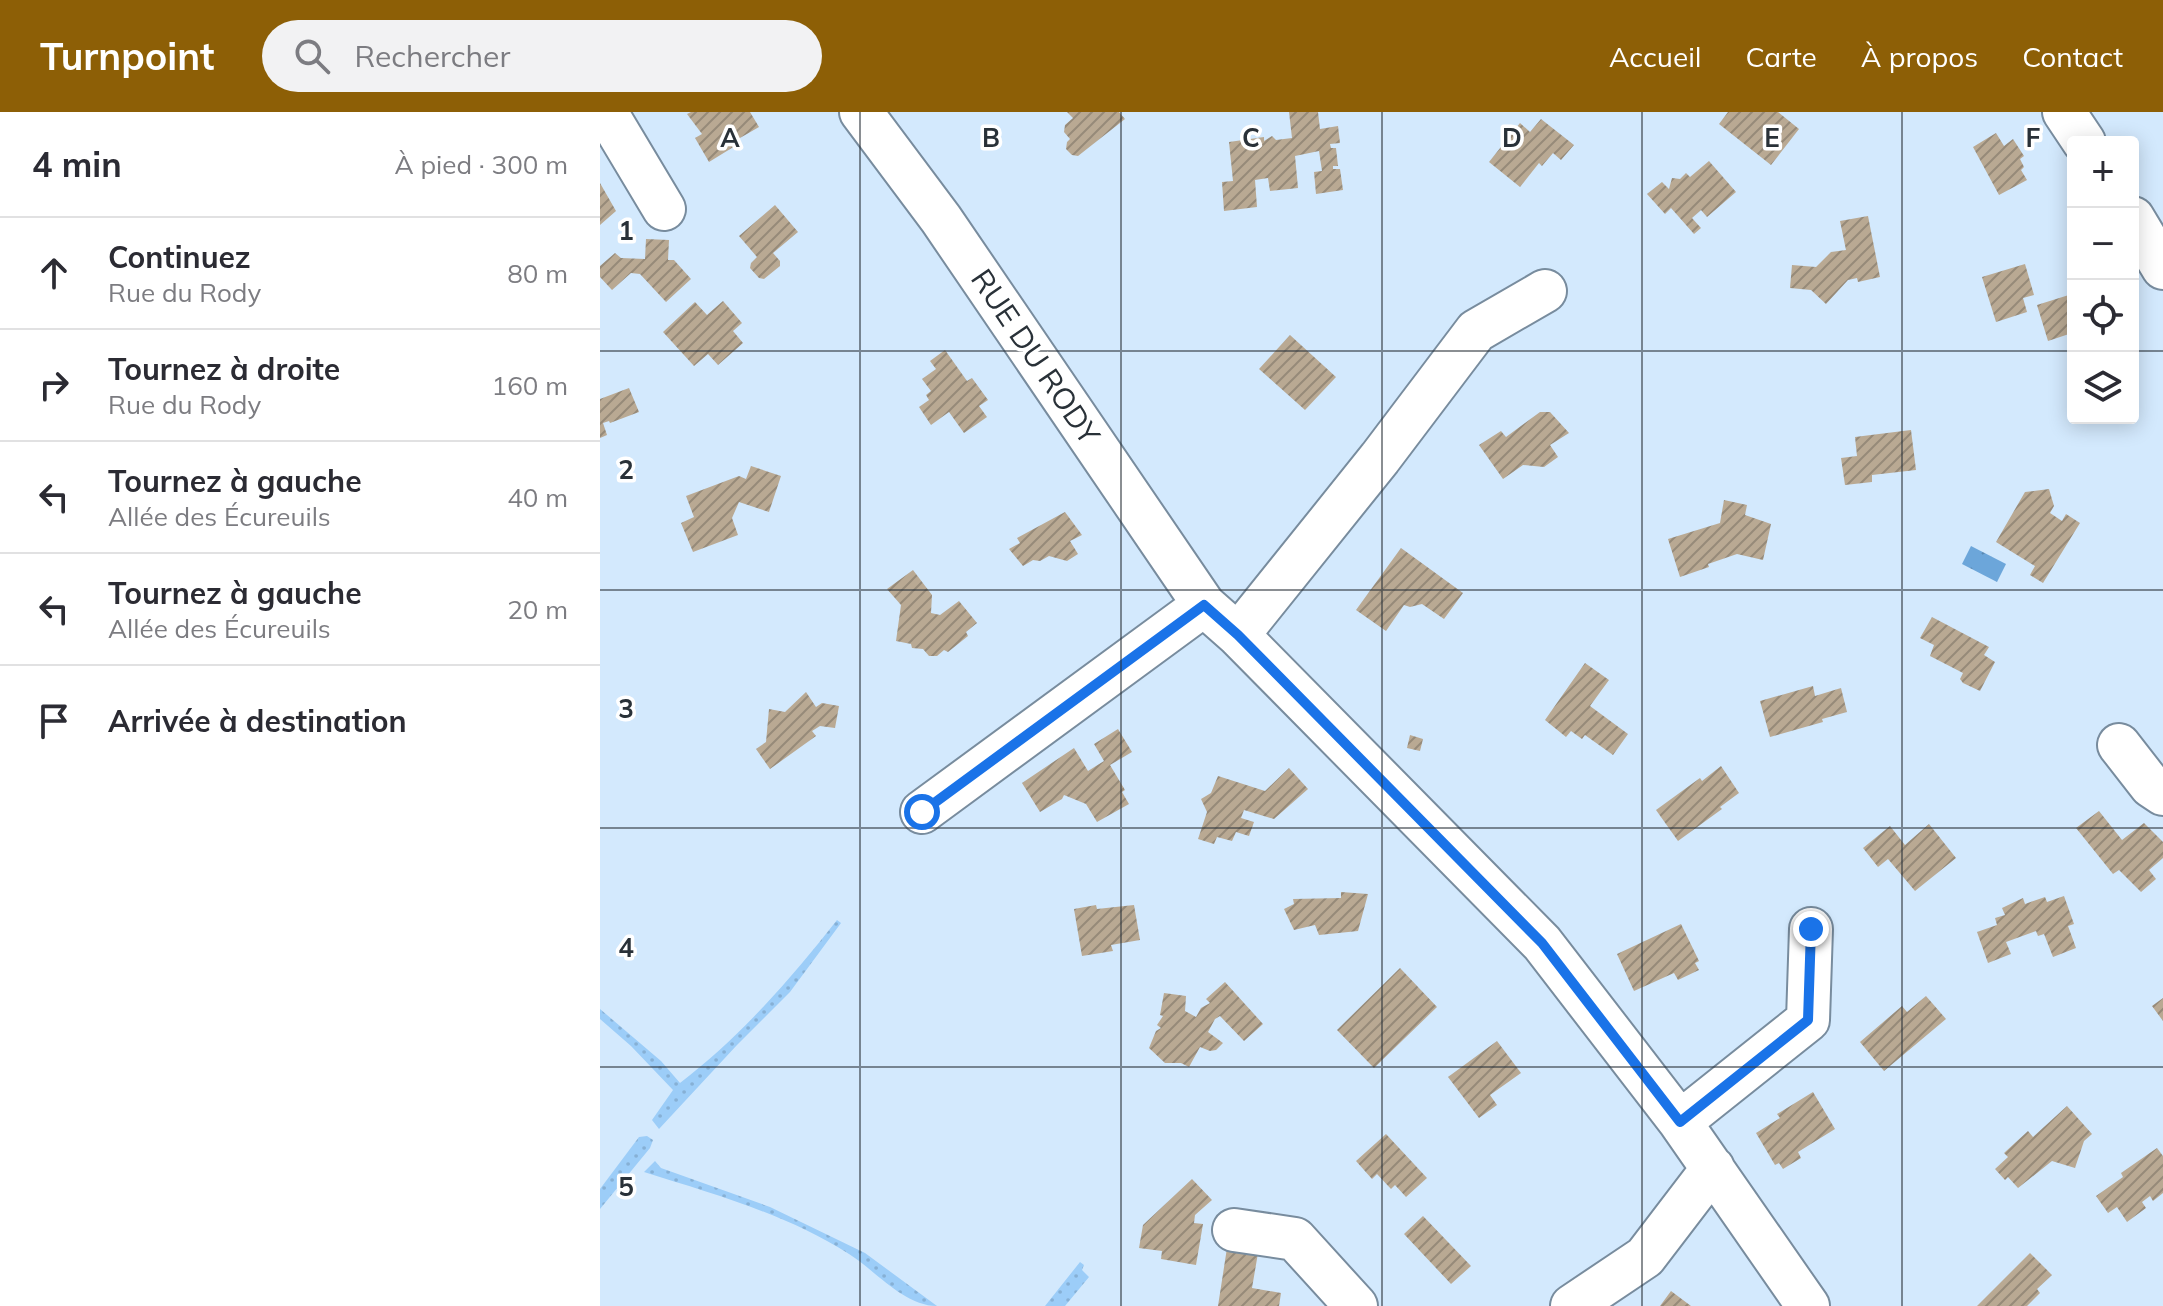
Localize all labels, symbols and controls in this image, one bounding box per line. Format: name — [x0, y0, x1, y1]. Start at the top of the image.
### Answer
search box — [262, 20, 822, 92]
text: Turnpoint — [40, 32, 214, 80]
icon: search — [290, 34, 334, 78]
text: Rechercher — [354, 37, 510, 75]
text: Accueil — [1609, 39, 1702, 74]
text: Carte — [1746, 39, 1817, 74]
text: À propos — [1861, 39, 1978, 74]
text: Contact — [2022, 39, 2123, 74]
text: A — [720, 121, 740, 154]
text: B — [982, 121, 1000, 154]
text: C — [1242, 121, 1260, 154]
text: D — [1502, 121, 1522, 154]
text: E — [1764, 121, 1780, 154]
text: F — [2026, 121, 2041, 154]
map controls — [2067, 136, 2139, 424]
button: + — [2067, 136, 2139, 208]
text: 4 min — [32, 143, 122, 186]
text: À pied · 300 m — [395, 148, 568, 181]
button: − — [2067, 208, 2139, 280]
text: 1 — [618, 214, 634, 247]
text: Continuez — [108, 238, 251, 276]
icon: ahead — [32, 251, 76, 295]
text: 80 m — [507, 257, 568, 290]
street label: RUE DU RODY — [963, 262, 1109, 452]
text: Rue du Rody — [108, 276, 261, 309]
button: locate — [2067, 280, 2139, 352]
text: Tournez à droite — [108, 350, 340, 388]
button: layers — [2067, 352, 2139, 424]
icon: right — [32, 363, 76, 407]
text: 160 m — [492, 369, 568, 402]
text: Rue du Rody — [108, 388, 261, 421]
text: 2 — [618, 453, 634, 486]
text: Tournez à gauche — [108, 462, 362, 500]
icon: left — [32, 475, 76, 519]
text: 40 m — [507, 481, 568, 514]
text: Allée des Écureuils — [108, 500, 331, 533]
text: Tournez à gauche — [108, 574, 362, 612]
icon: left — [32, 587, 76, 631]
text: 20 m — [507, 593, 568, 626]
text: Allée des Écureuils — [108, 612, 331, 645]
text: 3 — [618, 692, 634, 725]
icon: arrive — [32, 699, 76, 743]
text: Arrivée à destination — [108, 702, 407, 740]
route start — [904, 794, 940, 830]
route end — [1793, 911, 1829, 947]
text: 4 — [618, 931, 634, 964]
text: 5 — [618, 1170, 634, 1203]

